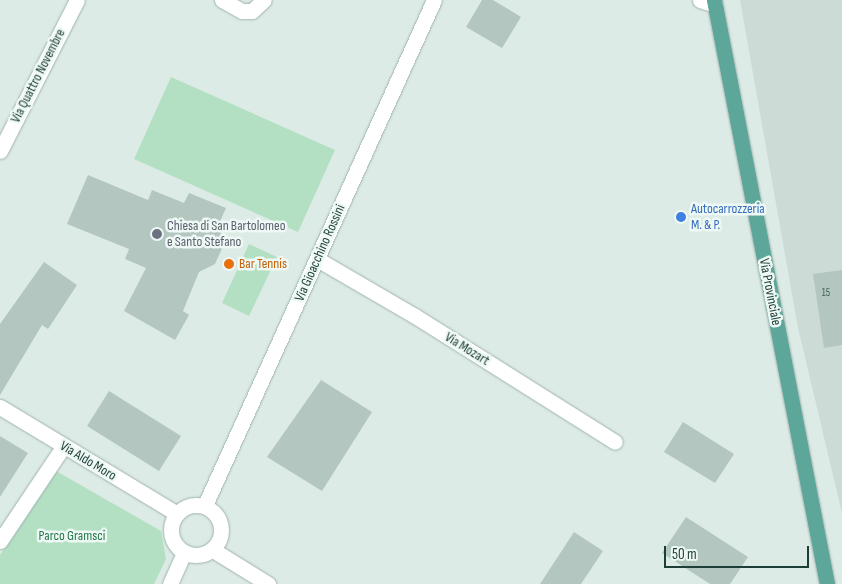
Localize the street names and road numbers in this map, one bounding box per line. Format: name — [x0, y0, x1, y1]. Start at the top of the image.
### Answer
street label: Via Quattro Novembre — [7, 26, 69, 126]
street label: Via Gioacchino Rossini — [291, 202, 349, 304]
street label: Via Provinciale — [755, 257, 785, 327]
street label: Via Mozart — [442, 329, 492, 369]
street label: Via Aldo Moro — [57, 438, 119, 484]

